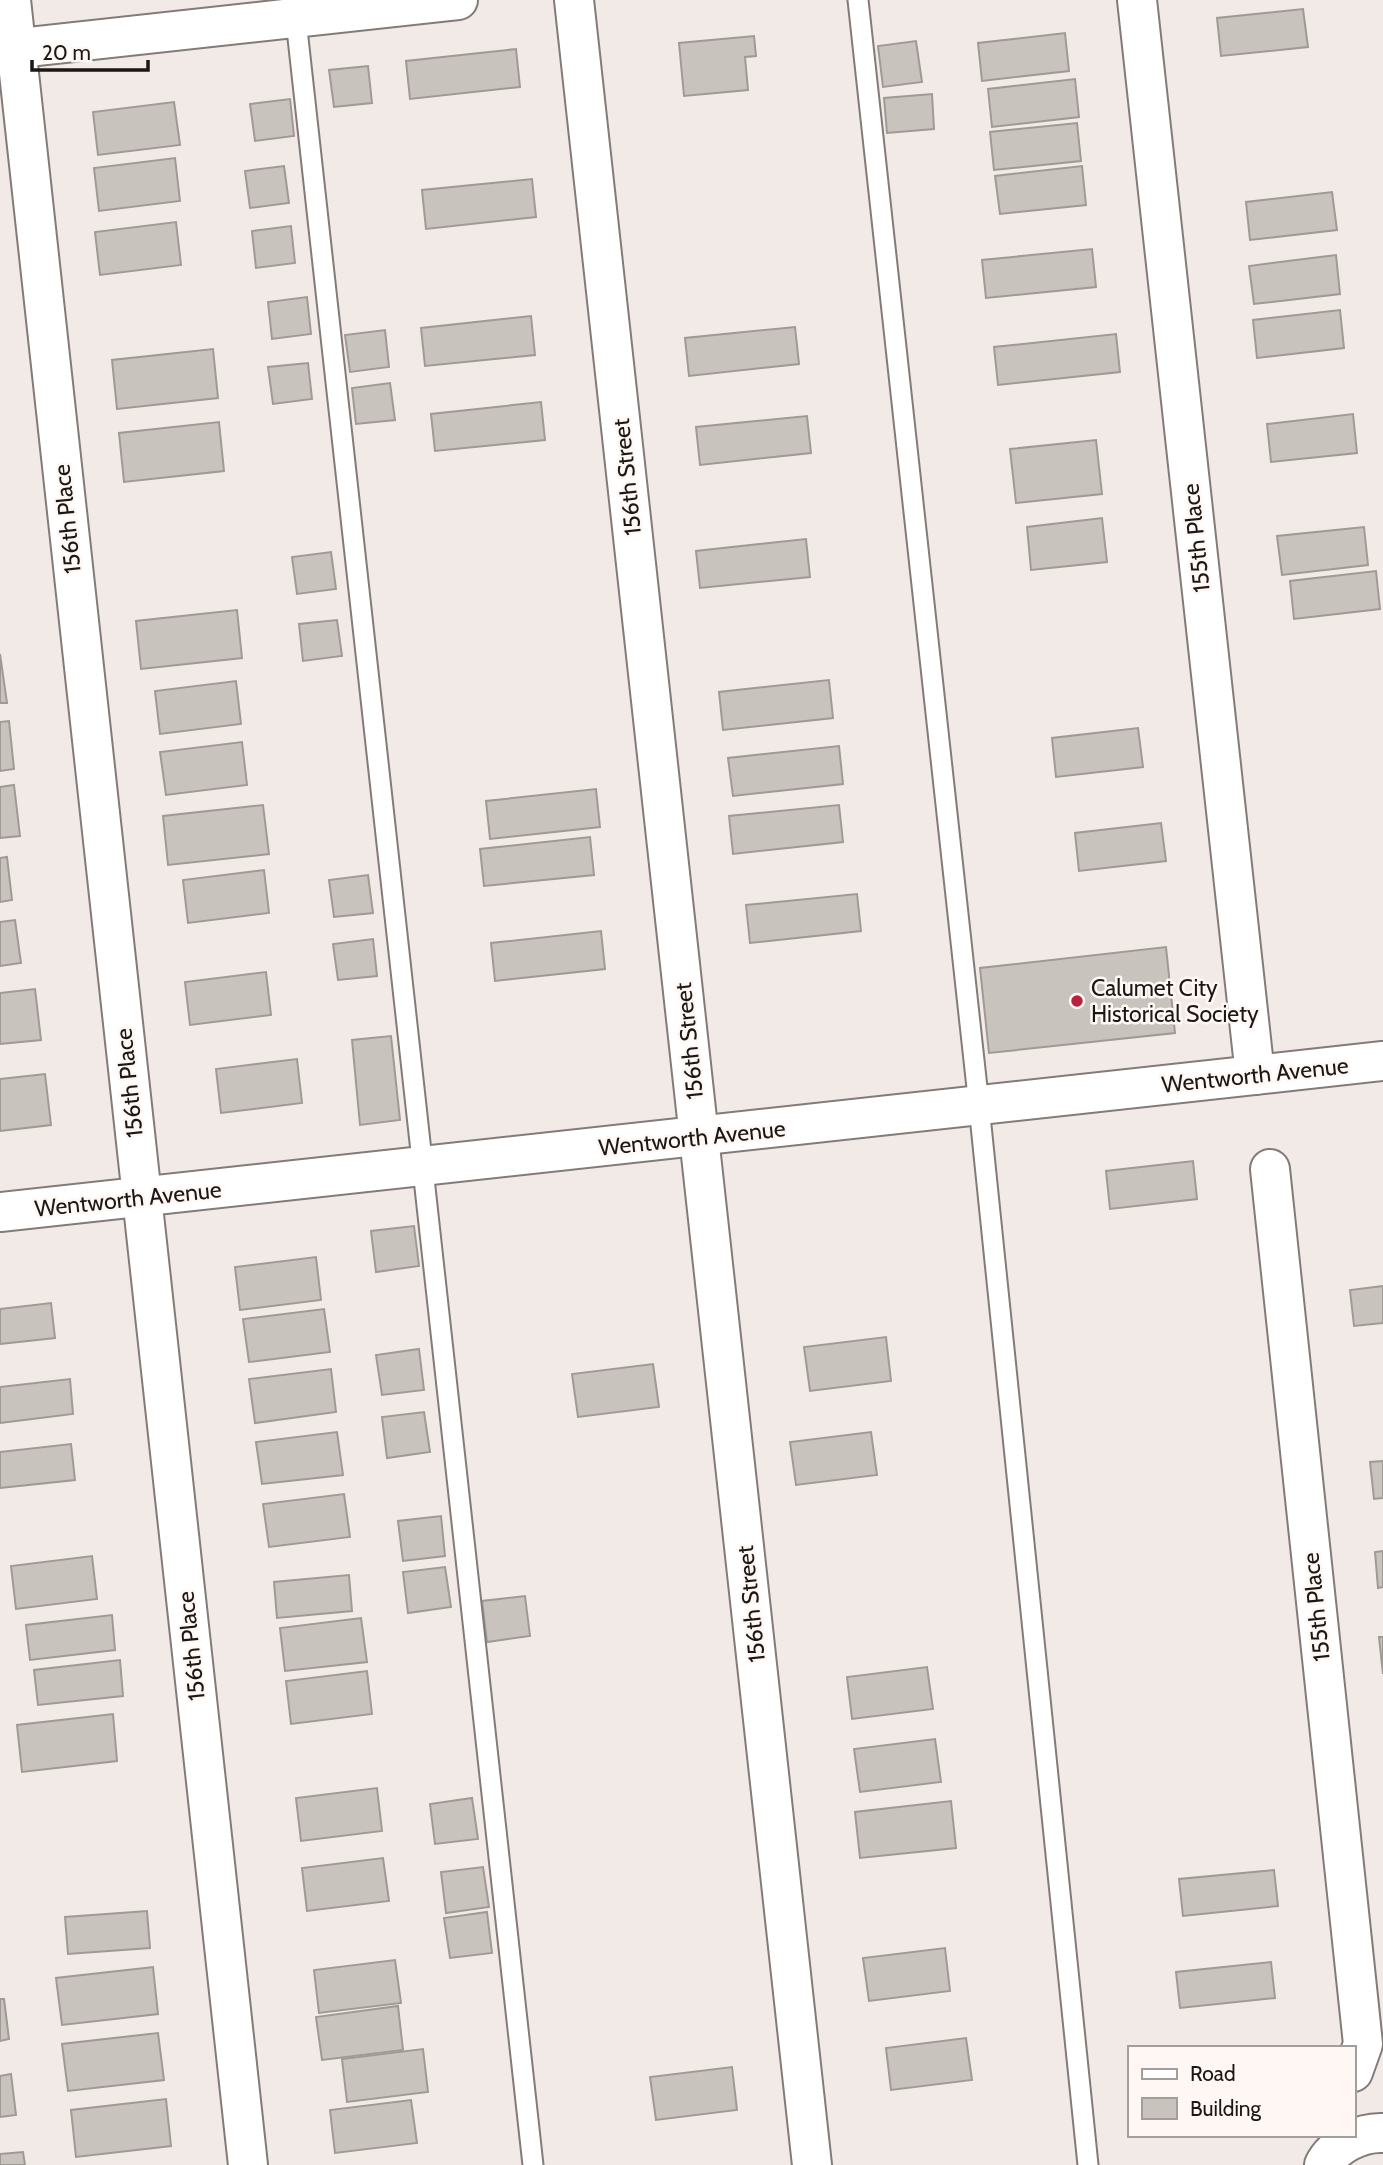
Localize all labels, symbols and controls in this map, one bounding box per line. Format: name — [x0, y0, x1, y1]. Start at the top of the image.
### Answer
scale bar — [32, 28, 147, 72]
text: 20 m — [42, 40, 91, 65]
street label: 156th Street — [607, 417, 647, 537]
street label: 156th Place — [47, 463, 87, 575]
street label: 155th Place — [1176, 482, 1216, 594]
place label: Calumet City Historical Society — [1091, 974, 1259, 1028]
street label: 156th Street — [669, 981, 709, 1101]
marker: Calumet City Historical Society — [1069, 993, 1085, 1009]
street label: 156th Place — [109, 1027, 149, 1139]
street label: Wentworth Avenue — [1160, 1051, 1350, 1099]
street label: Wentworth Avenue — [597, 1114, 787, 1162]
street label: Wentworth Avenue — [33, 1175, 223, 1223]
street label: 156th Street — [731, 1544, 771, 1664]
street label: 155th Place — [1296, 1551, 1336, 1663]
street label: 156th Place — [171, 1590, 211, 1702]
legend — [1128, 2046, 1355, 2137]
text: Road — [1190, 2061, 1236, 2086]
text: Building — [1190, 2096, 1262, 2121]

